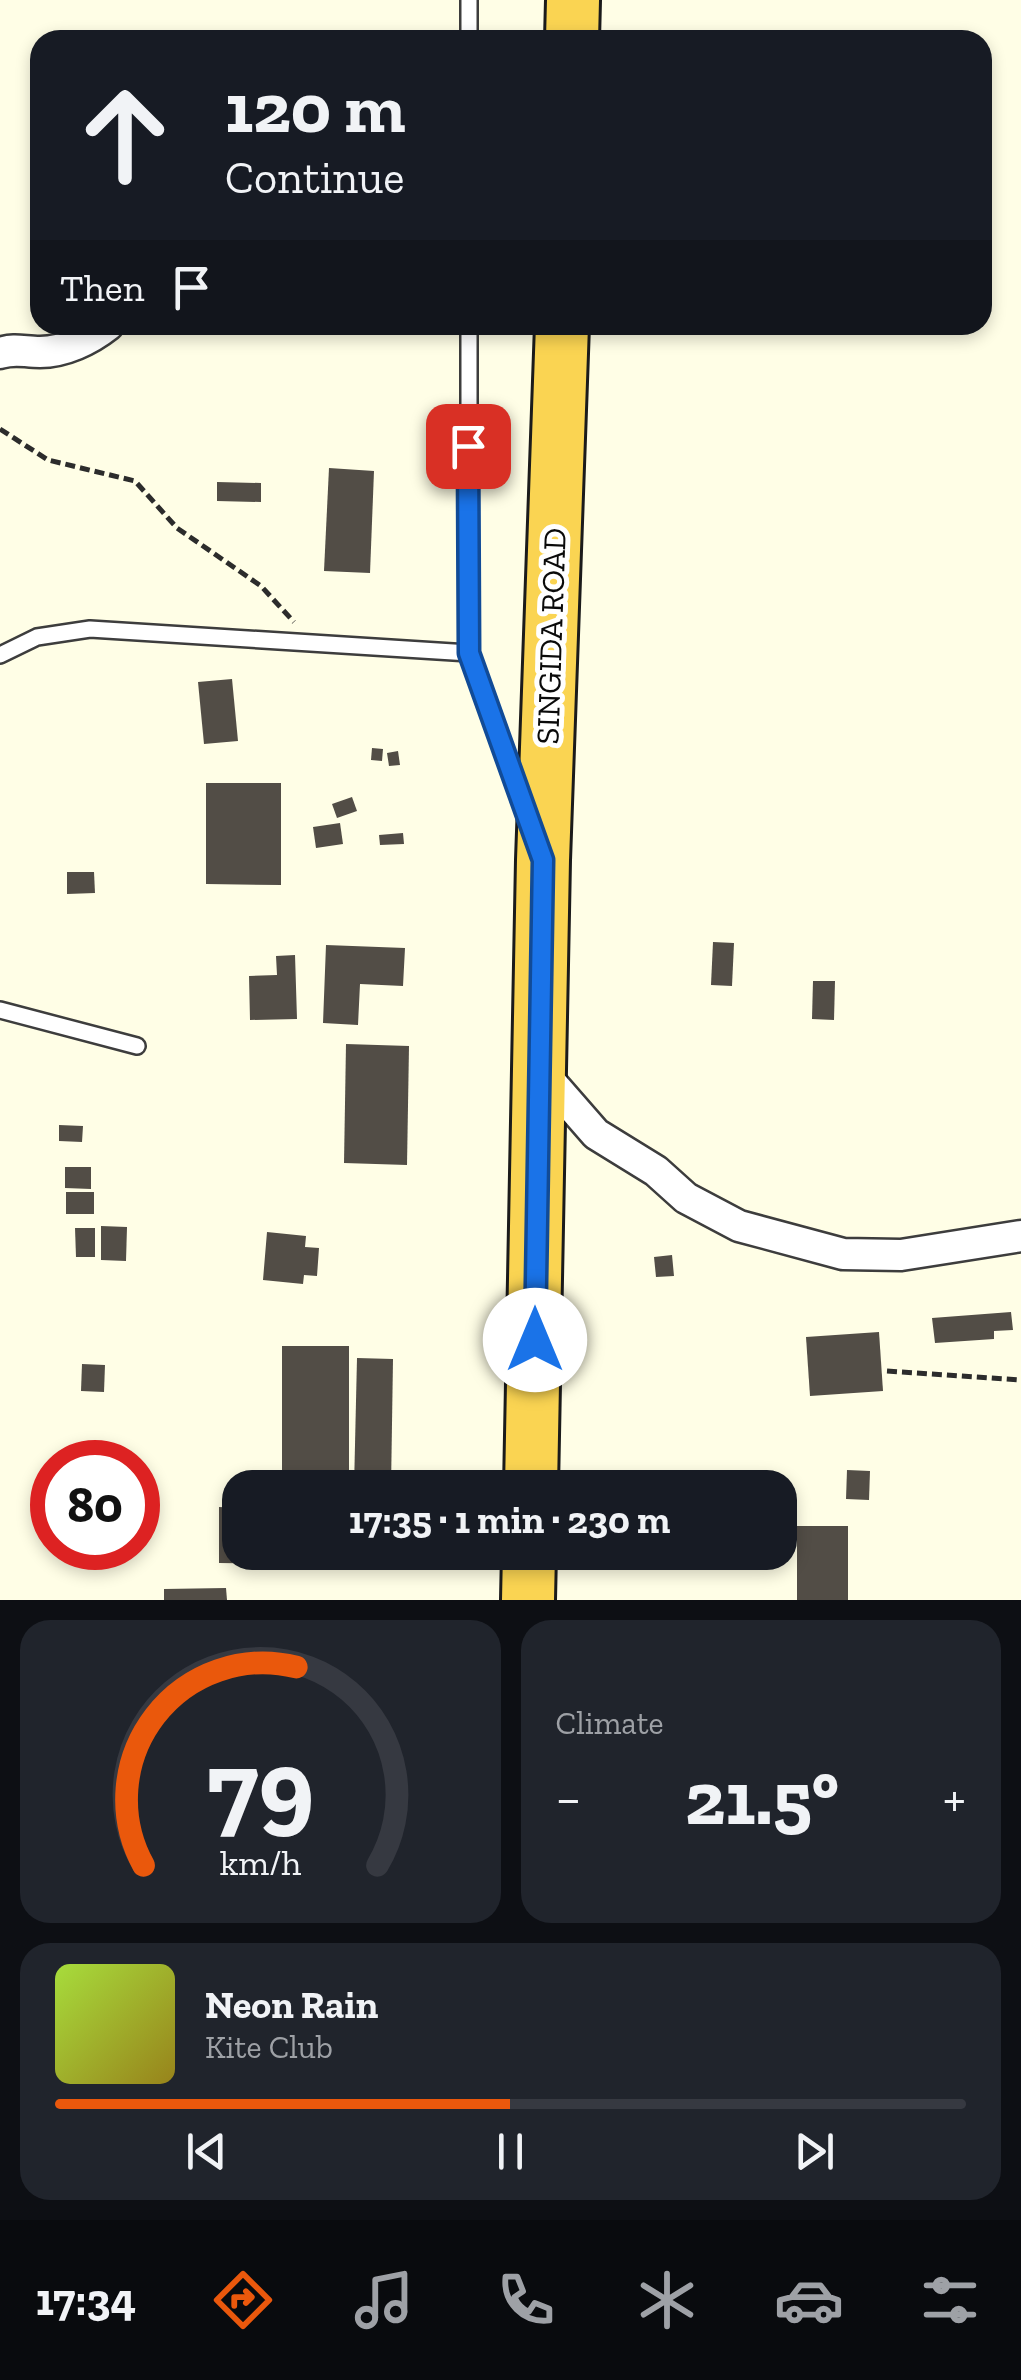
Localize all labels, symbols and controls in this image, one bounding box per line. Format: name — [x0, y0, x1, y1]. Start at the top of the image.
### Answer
text: 120 m — [225, 66, 406, 150]
icon: ahead — [60, 70, 190, 200]
text: Continue — [225, 151, 404, 205]
icon: arrive — [164, 260, 219, 315]
text: Then — [60, 265, 144, 311]
pin — [426, 404, 511, 489]
icon: arrive — [441, 419, 496, 474]
street label: SINGIDA ROAD — [528, 527, 574, 745]
position arrow — [483, 1288, 587, 1392]
speed limit sign: 80 — [30, 1440, 160, 1570]
text: 17:35 · 1 min · 230 m — [349, 1497, 670, 1543]
text: Climate — [556, 1704, 664, 1742]
text: 79 — [207, 1725, 314, 1850]
text: 21.5° — [685, 1753, 839, 1843]
text: − — [556, 1765, 581, 1831]
text: + — [943, 1765, 966, 1831]
text: km/h — [219, 1841, 301, 1884]
text: Neon Rain — [205, 1982, 378, 2028]
text: Kite Club — [205, 2028, 333, 2066]
icon: previous — [179, 2124, 234, 2179]
icon: pause — [483, 2124, 538, 2179]
icon: next — [787, 2124, 842, 2179]
icon: directions — [208, 2265, 278, 2335]
icon: music — [349, 2265, 419, 2335]
icon: phone — [491, 2265, 561, 2335]
icon: climate — [632, 2265, 702, 2335]
icon: car — [774, 2265, 844, 2335]
icon: filters — [915, 2265, 985, 2335]
text: 17:34 — [36, 2273, 136, 2327]

